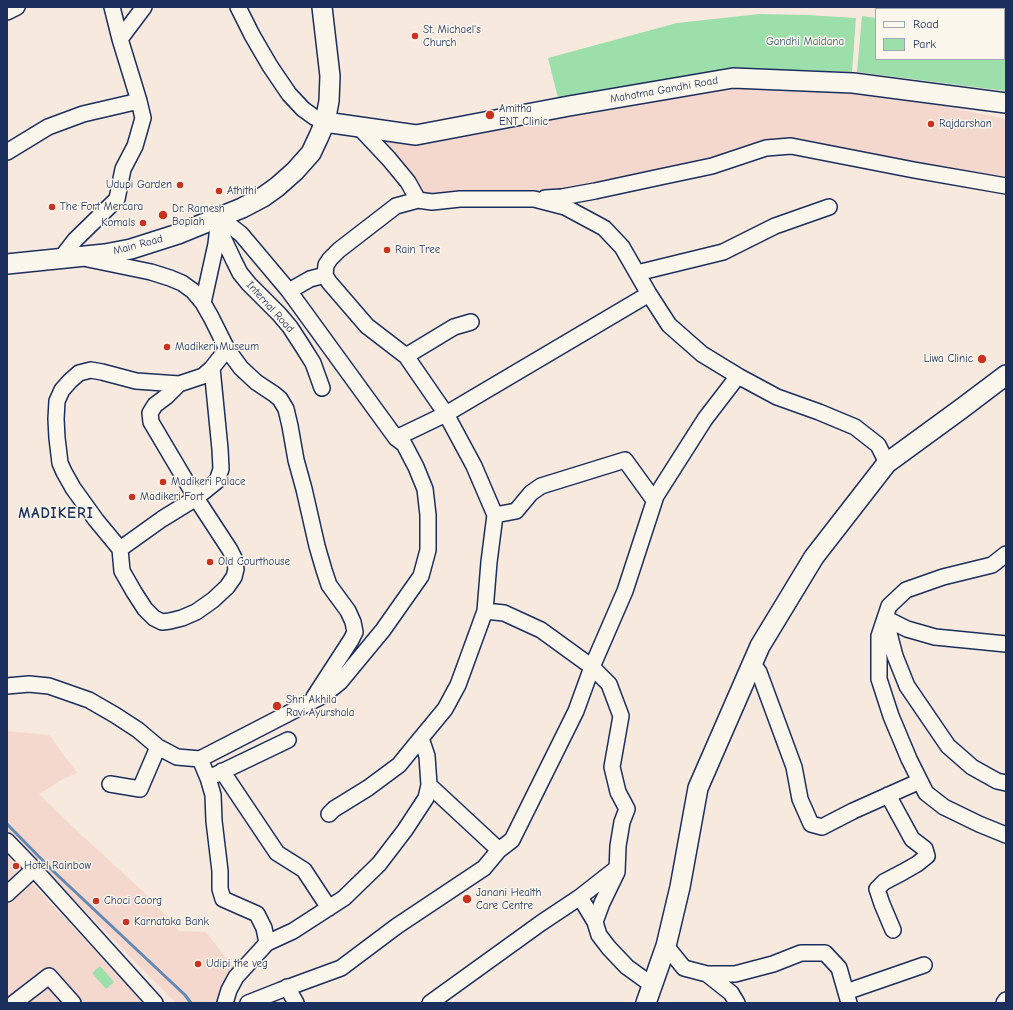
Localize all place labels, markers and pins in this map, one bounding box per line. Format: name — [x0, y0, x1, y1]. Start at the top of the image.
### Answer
place label: St. Michael's Church — [423, 23, 481, 49]
marker: St. Michael's Church — [410, 31, 420, 41]
place label: Amitha ENT Clinic — [499, 102, 548, 128]
marker: Amitha ENT Clinic — [484, 109, 496, 121]
place label: Rajdarshan — [939, 117, 992, 131]
marker: Rajdarshan — [926, 119, 936, 129]
place label: Udupi Garden — [106, 178, 172, 192]
marker: Udupi Garden — [175, 180, 185, 190]
place label: Athithi — [227, 184, 256, 198]
marker: Athithi — [214, 186, 224, 196]
place label: The Fort Mercara — [60, 200, 143, 214]
marker: The Fort Mercara — [47, 202, 57, 212]
place label: Dr. Ramesh Bopiah — [172, 202, 225, 228]
marker: Dr. Ramesh Bopiah — [157, 209, 169, 221]
place label: Komals — [101, 216, 135, 230]
marker: Komals — [138, 218, 148, 228]
place label: Rain Tree — [395, 243, 440, 257]
marker: Rain Tree — [382, 245, 392, 255]
place label: Madikeri Museum — [175, 340, 259, 354]
marker: Madikeri Museum — [162, 342, 172, 352]
place label: Liwa Clinic — [924, 352, 973, 366]
marker: Liwa Clinic — [976, 353, 988, 365]
place label: Madikeri Palace — [171, 475, 246, 489]
marker: Madikeri Palace — [158, 477, 168, 487]
place label: Madikeri Fort — [140, 490, 203, 504]
marker: Madikeri Fort — [127, 492, 137, 502]
place label: Old Courthouse — [218, 555, 290, 569]
marker: Old Courthouse — [205, 557, 215, 567]
place label: Shri Akhila Ravi Ayurshala — [286, 693, 354, 719]
marker: Shri Akhila Ravi Ayurshala — [271, 700, 283, 712]
place label: Hotel Rainbow — [24, 859, 91, 873]
marker: Hotel Rainbow — [11, 861, 21, 871]
place label: Janani Health Care Centre — [476, 886, 541, 912]
marker: Janani Health Care Centre — [461, 893, 473, 905]
place label: Choci Coorg — [104, 894, 162, 908]
marker: Choci Coorg — [91, 896, 101, 906]
place label: Karnataka Bank — [134, 915, 209, 929]
marker: Karnataka Bank — [121, 917, 131, 927]
place label: Udipi the veg — [206, 957, 268, 971]
marker: Udipi the veg — [193, 959, 203, 969]

